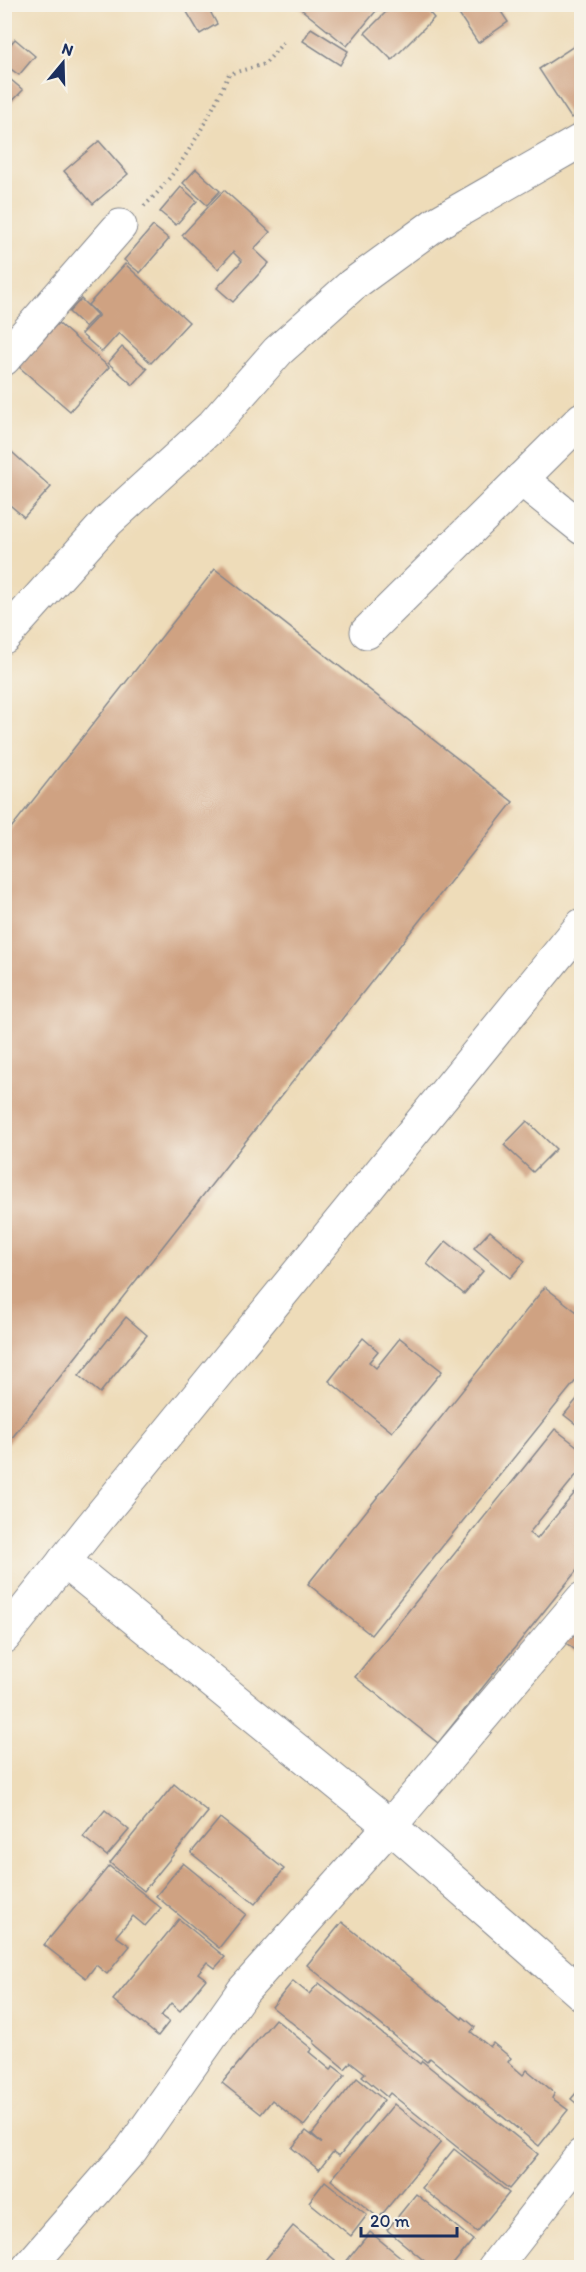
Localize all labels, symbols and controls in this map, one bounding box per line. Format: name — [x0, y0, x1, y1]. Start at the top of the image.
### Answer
north arrow — [33, 33, 93, 93]
text: N — [60, 39, 76, 60]
scale bar — [361, 2200, 457, 2238]
text: 20 m — [370, 2210, 410, 2232]

